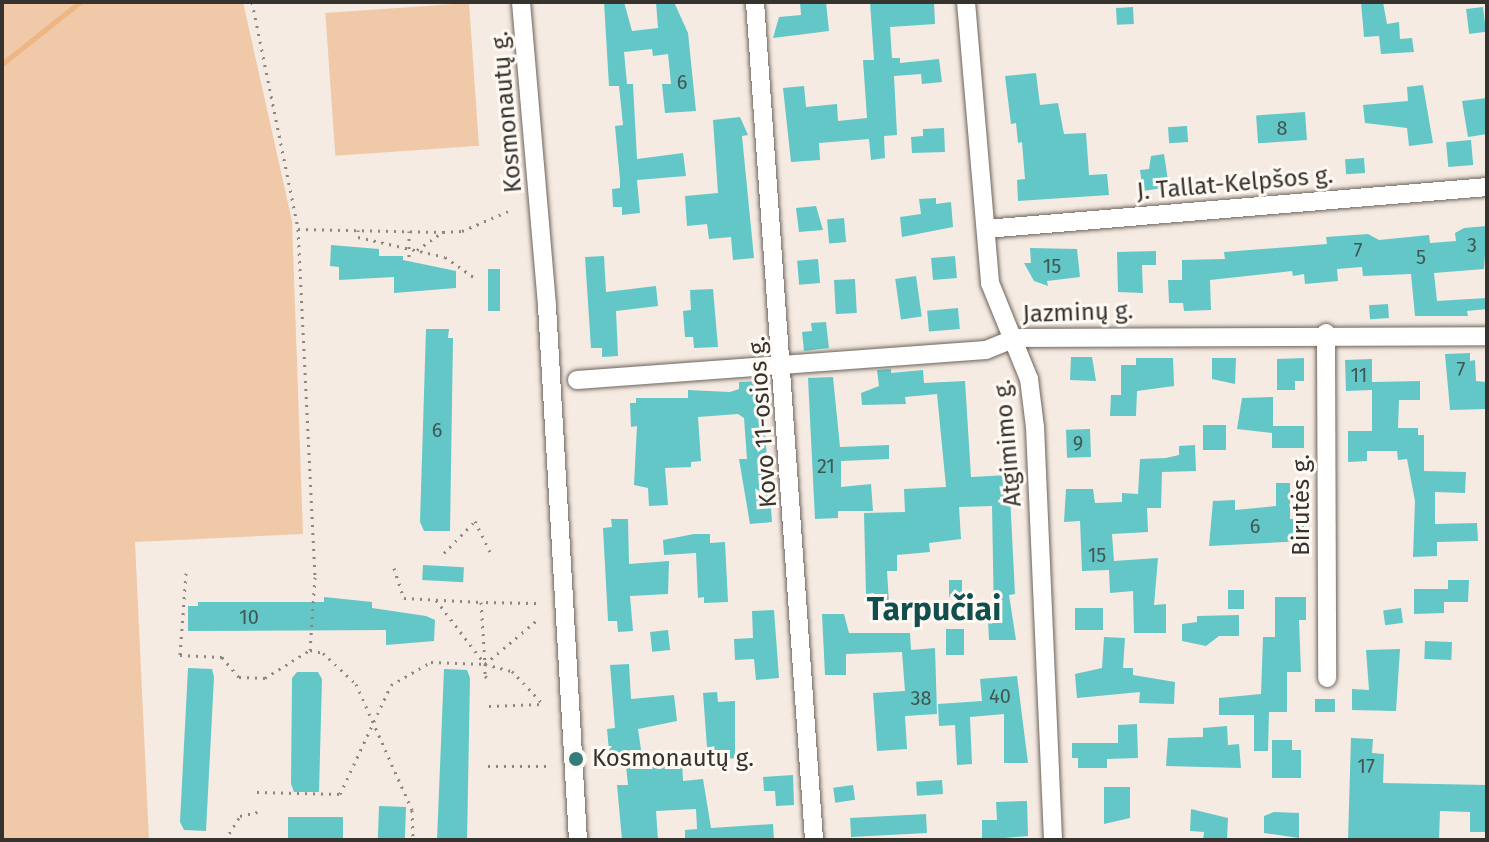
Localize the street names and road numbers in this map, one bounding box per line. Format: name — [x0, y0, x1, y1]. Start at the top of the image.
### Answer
street label: Kosmonautų g. — [486, 30, 528, 194]
street label: J. Tallat-Kelpšos g. — [1136, 161, 1334, 207]
street label: Jazminų g. — [1022, 297, 1134, 329]
street label: Kovo 11-osios g. — [743, 335, 783, 509]
street label: Atgimimo g. — [988, 378, 1028, 508]
street label: Birutės g. — [1288, 454, 1316, 556]

